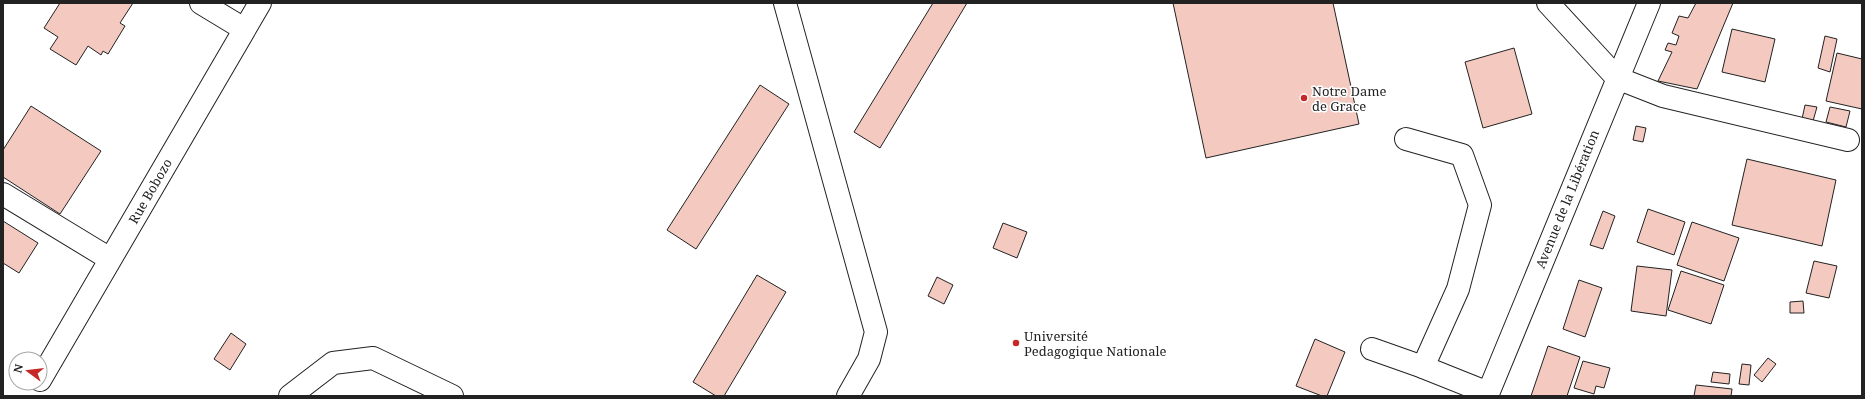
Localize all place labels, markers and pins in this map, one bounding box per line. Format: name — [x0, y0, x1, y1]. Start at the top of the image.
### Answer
place label: Notre Dame de Grace — [1312, 82, 1387, 115]
marker: Notre Dame de Grace — [1299, 93, 1309, 103]
place label: Université Pedagogique Nationale — [1024, 327, 1167, 360]
marker: Université Pedagogique Nationale — [1011, 338, 1021, 348]

